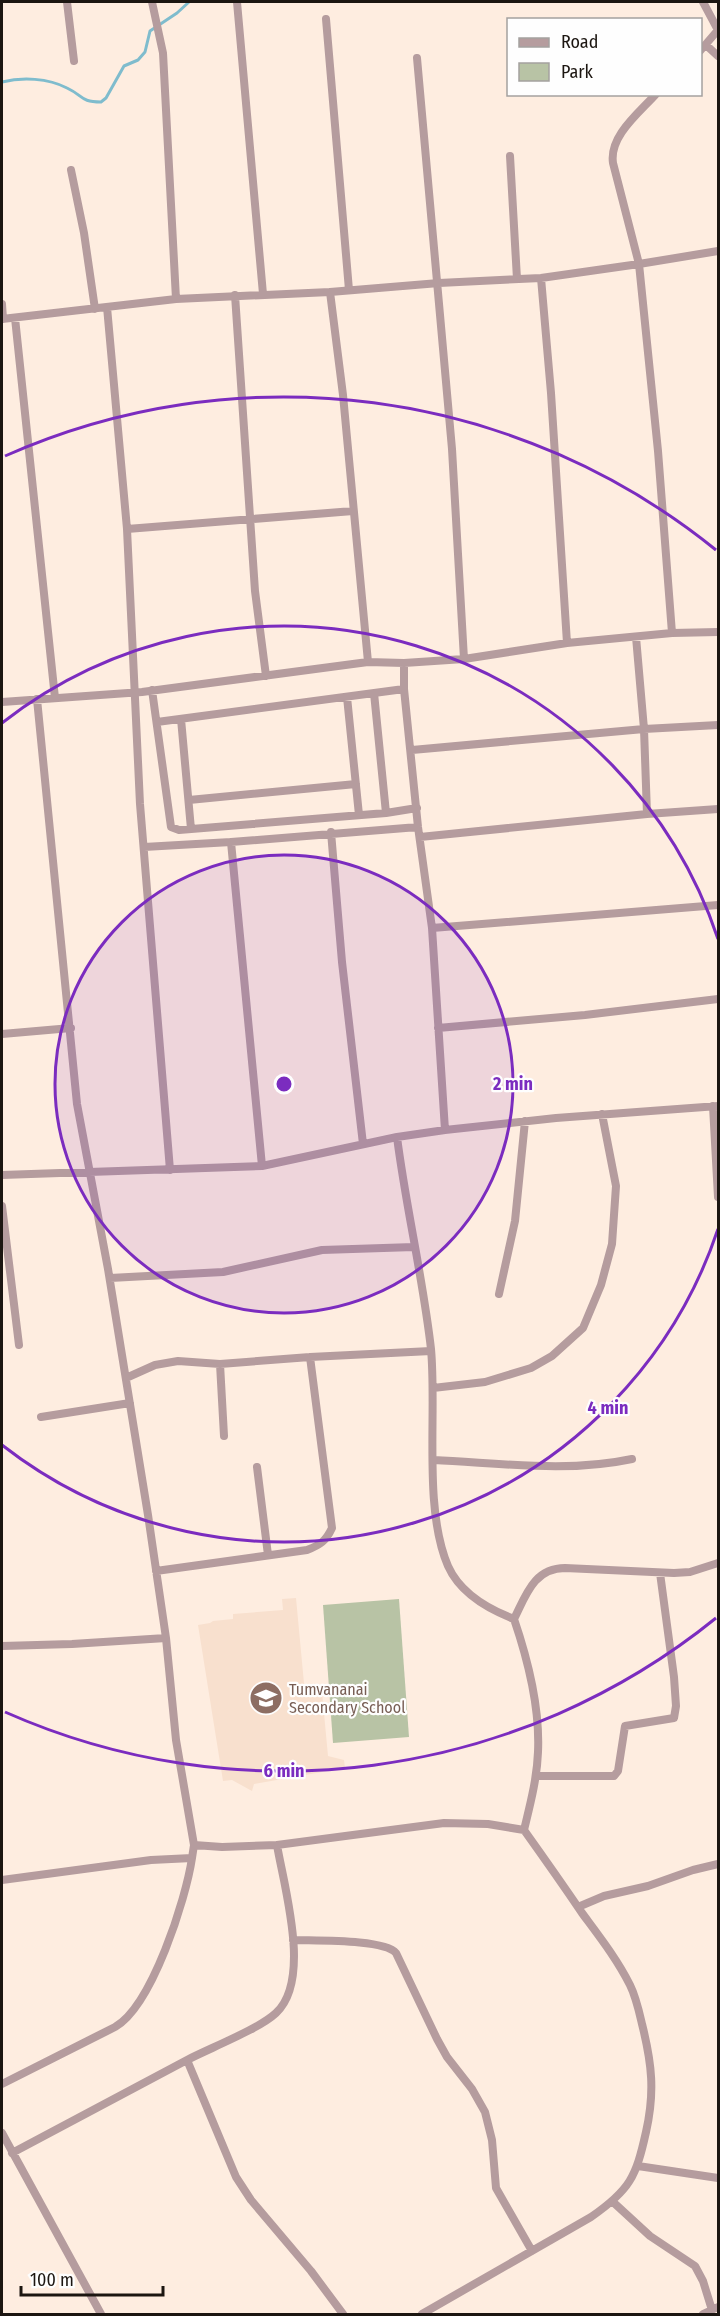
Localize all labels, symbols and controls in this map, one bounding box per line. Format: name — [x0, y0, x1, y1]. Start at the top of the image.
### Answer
legend — [507, 18, 702, 96]
text: Road — [561, 31, 598, 53]
text: Park — [561, 61, 594, 83]
text: 2 min — [492, 1073, 533, 1095]
centre of rings — [274, 1074, 294, 1094]
text: 4 min — [588, 1397, 628, 1419]
school or university icon: Tumvananai Secondary School — [248, 1680, 284, 1716]
place label: Tumvananai Secondary School — [289, 1680, 405, 1717]
text: 6 min — [264, 1760, 305, 1782]
scale bar — [21, 2259, 164, 2297]
text: 100 m — [30, 2269, 74, 2291]

